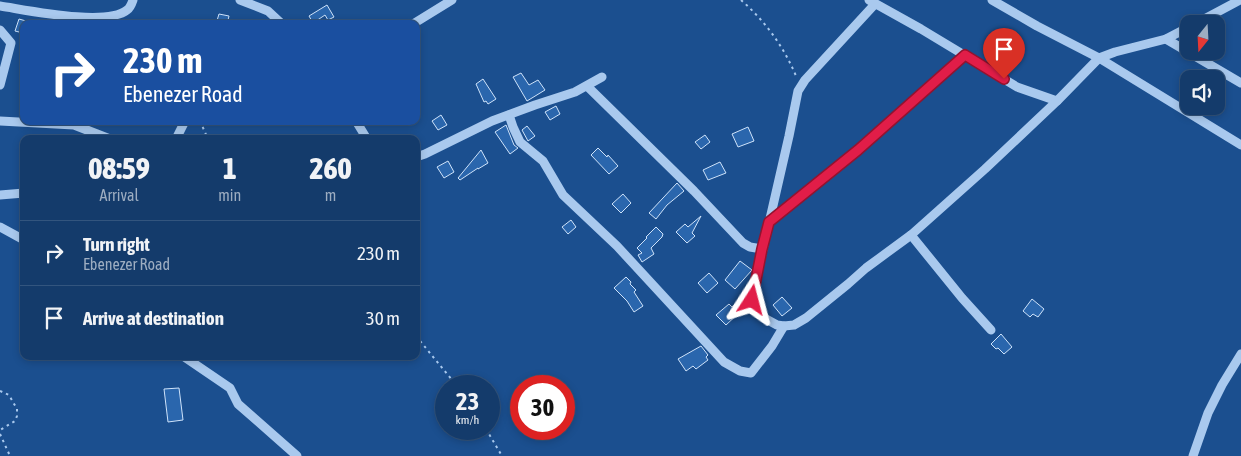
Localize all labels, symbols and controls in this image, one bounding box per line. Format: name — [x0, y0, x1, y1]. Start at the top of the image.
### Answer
north arrow — [1180, 15, 1225, 60]
map controls — [1180, 15, 1225, 115]
pin — [983, 28, 1025, 79]
icon: arrive — [990, 35, 1018, 63]
icon: right — [40, 40, 105, 105]
text: 230 m — [123, 40, 202, 80]
button: sound — [1180, 70, 1225, 115]
text: Ebenezer Road — [123, 81, 243, 107]
text: 08:59 — [88, 151, 150, 185]
text: 1 — [223, 151, 237, 185]
text: 260 — [309, 151, 352, 185]
text: Arrival — [100, 186, 139, 204]
text: min — [218, 186, 241, 204]
text: m — [325, 186, 336, 204]
text: Turn right — [83, 233, 150, 255]
icon: right — [40, 239, 68, 267]
text: 230 m — [357, 242, 400, 264]
text: Ebenezer Road — [83, 255, 170, 273]
position arrow — [725, 273, 777, 325]
icon: arrive — [40, 304, 68, 332]
text: Arrive at destination — [83, 307, 224, 329]
text: 30 m — [366, 307, 400, 329]
speed limit sign: 30 — [510, 375, 575, 440]
text: 23 — [456, 387, 479, 415]
text: km/h — [456, 413, 479, 427]

